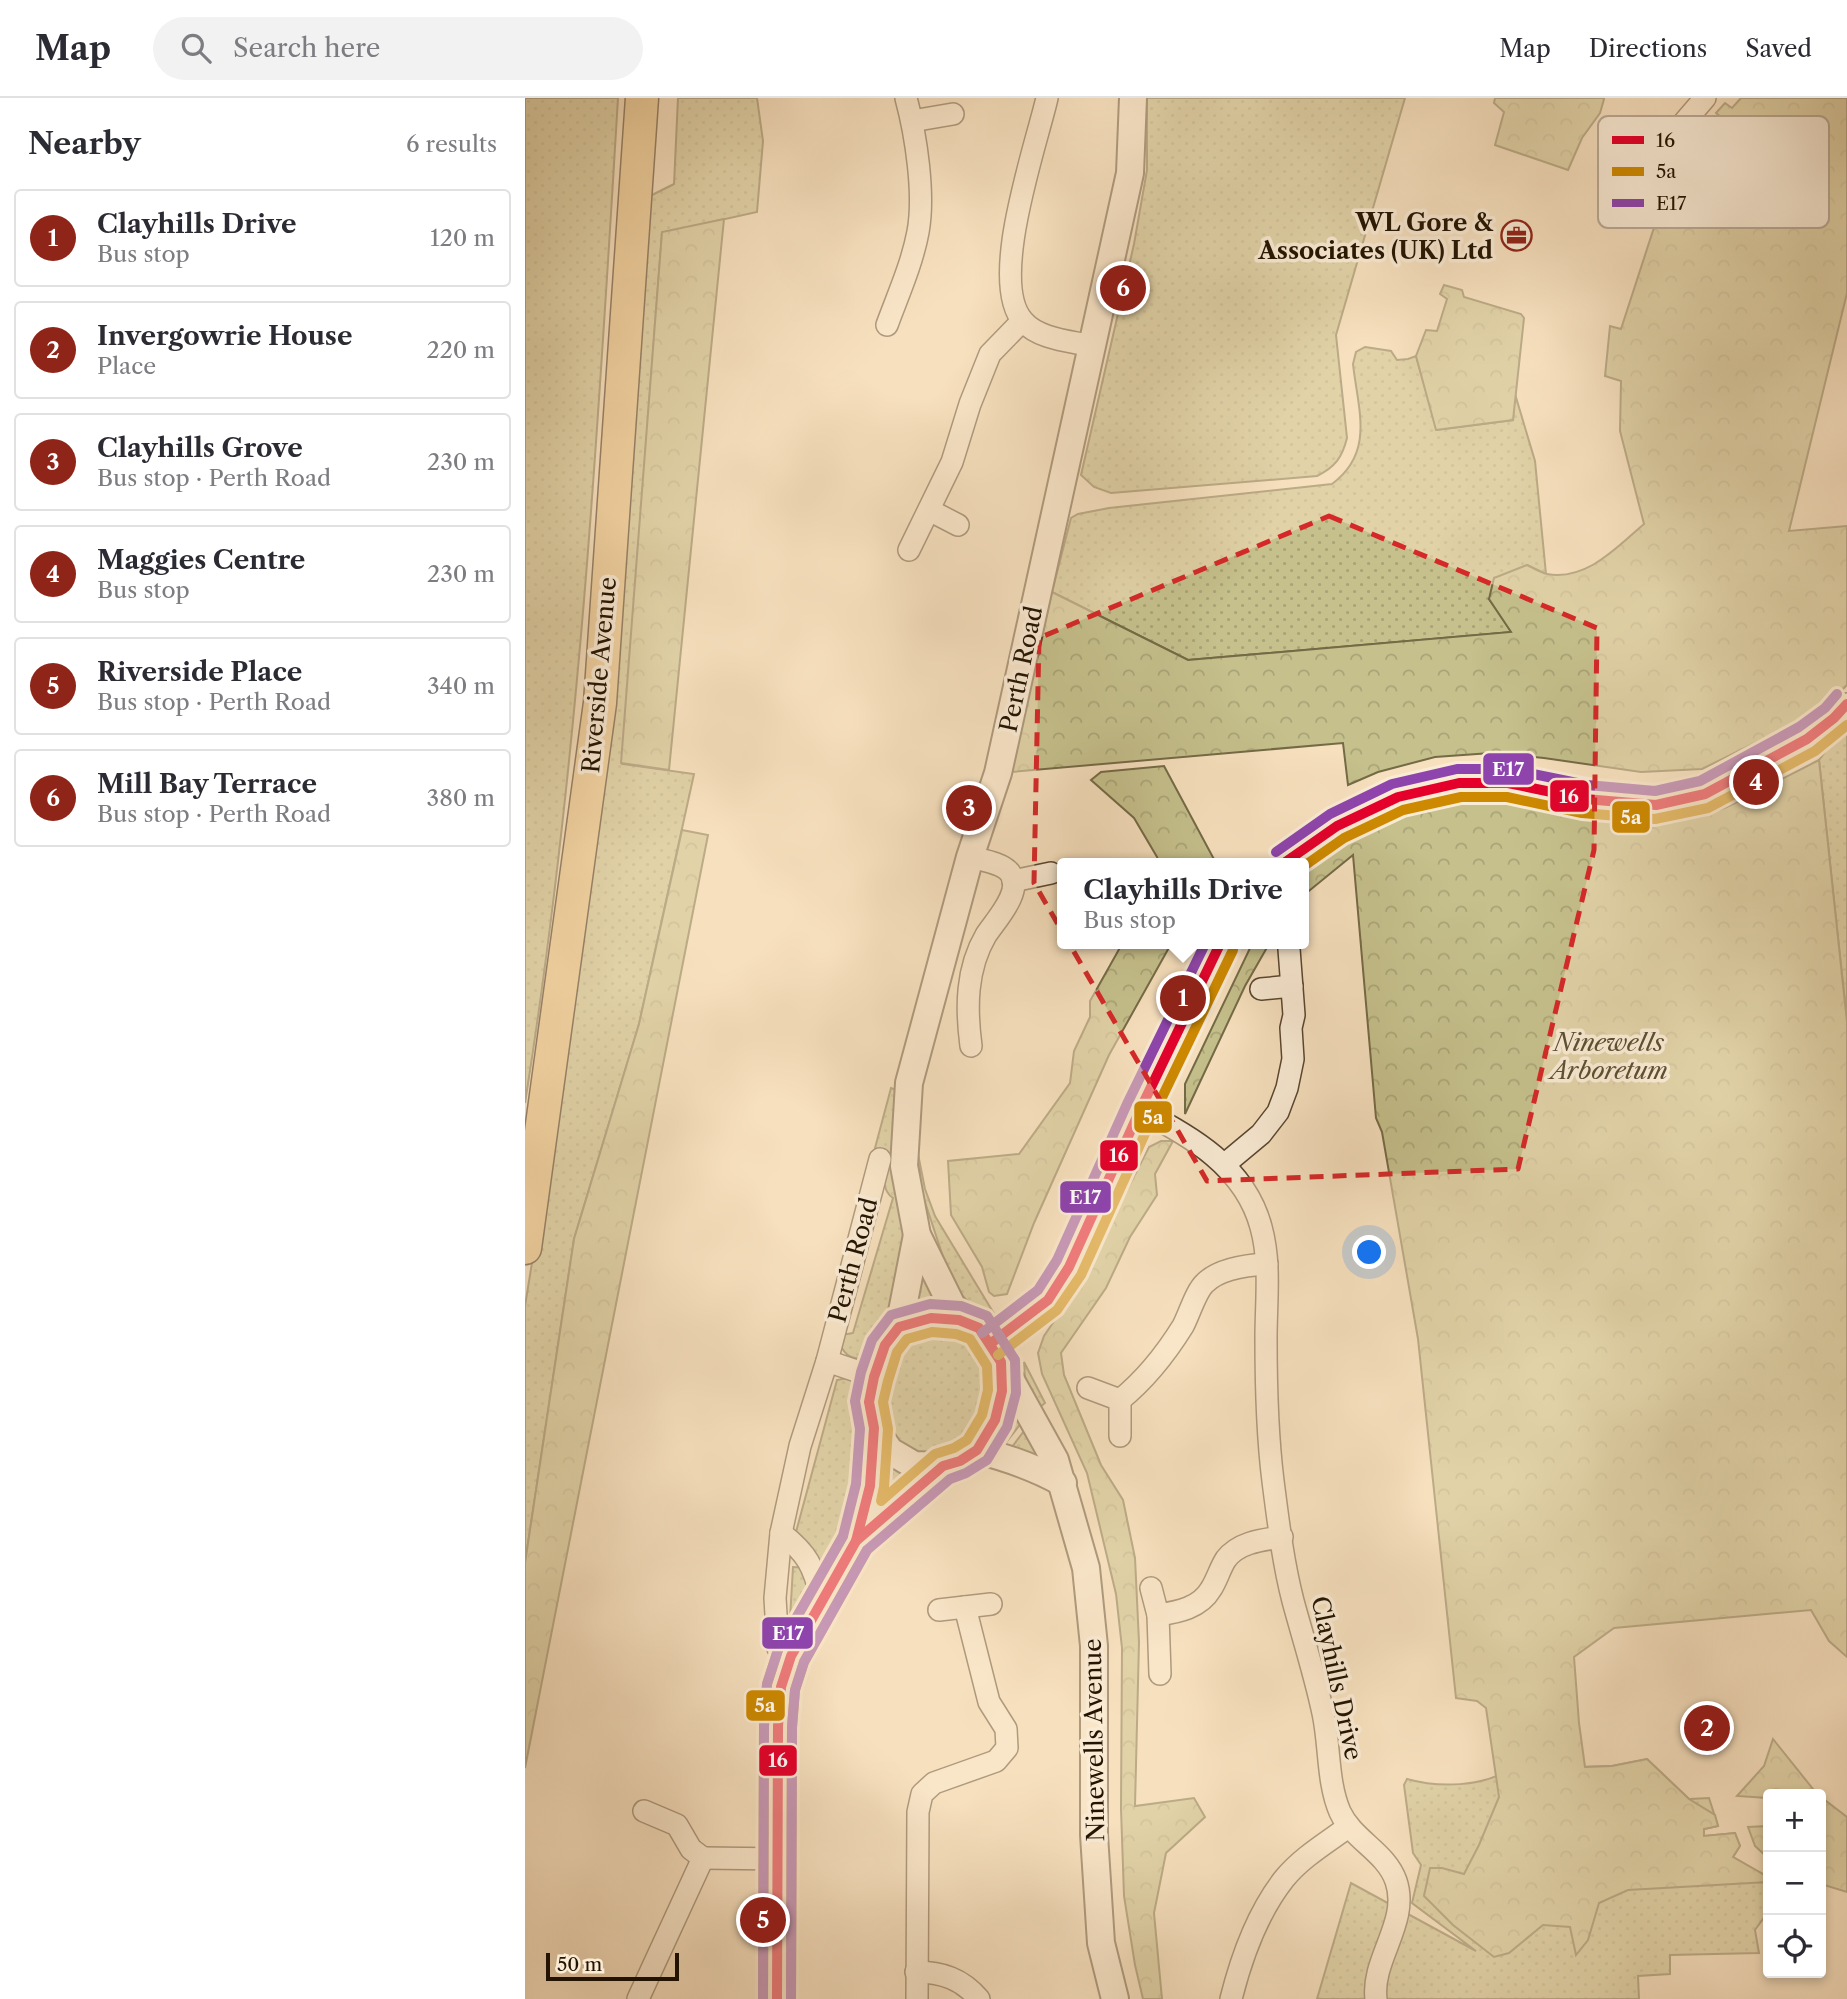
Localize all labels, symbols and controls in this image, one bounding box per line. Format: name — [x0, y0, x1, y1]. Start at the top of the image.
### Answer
search box — [153, 17, 643, 80]
text: Map — [35, 28, 111, 69]
icon: search — [177, 29, 215, 67]
text: Search here — [233, 32, 380, 64]
text: Map — [1499, 34, 1551, 63]
text: Directions — [1589, 34, 1707, 63]
text: Saved — [1745, 34, 1812, 63]
legend — [1598, 116, 1829, 228]
text: Nearby — [28, 125, 141, 162]
text: 16 — [1656, 129, 1675, 152]
text: 6 results — [406, 130, 497, 158]
text: 5a — [1656, 160, 1676, 183]
text: E17 — [1656, 192, 1687, 215]
text: Clayhills Drive — [97, 208, 297, 240]
place label: WL Gore & Associates (UK) Ltd — [1257, 208, 1493, 265]
office icon: WL Gore & Associates (UK) Ltd — [1499, 219, 1533, 253]
text: 1 — [48, 224, 58, 252]
text: 120 m — [430, 224, 495, 252]
text: Bus stop — [97, 240, 190, 268]
pin: 6 — [1100, 262, 1146, 314]
text: Invergowrie House — [97, 320, 352, 352]
text: 2 — [46, 336, 60, 364]
text: 220 m — [426, 336, 495, 364]
text: Place — [97, 352, 156, 380]
text: Clayhills Grove — [97, 432, 303, 464]
text: 3 — [47, 448, 60, 476]
text: 230 m — [427, 448, 495, 476]
text: Bus stop · Perth Road — [97, 464, 331, 492]
text: Maggies Centre — [97, 544, 305, 576]
text: 4 — [46, 560, 60, 588]
text: 230 m — [427, 560, 495, 588]
text: Bus stop — [97, 576, 190, 604]
street label: Riverside Avenue — [576, 576, 622, 774]
street label: Perth Road — [994, 603, 1049, 735]
text: Riverside Place — [97, 656, 302, 688]
text: 5 — [47, 672, 59, 700]
text: 340 m — [427, 672, 495, 700]
text: Bus stop · Perth Road — [97, 688, 331, 716]
line badge: E17 — [1482, 752, 1535, 786]
pin: 4 — [1733, 756, 1779, 808]
text: E17 — [1492, 758, 1524, 781]
text: Mill Bay Terrace — [97, 768, 317, 800]
line badge: 16 — [1549, 779, 1590, 813]
pin: 3 — [946, 782, 992, 834]
text: 6 — [46, 784, 60, 812]
text: 380 m — [427, 784, 495, 812]
text: 16 — [1559, 785, 1579, 808]
text: Bus stop · Perth Road — [97, 800, 331, 828]
line badge: 5a — [1611, 800, 1651, 834]
text: 5a — [1620, 806, 1643, 829]
popup — [1057, 858, 1309, 949]
text: Clayhills Drive — [1083, 874, 1283, 906]
text: Bus stop — [1083, 906, 1176, 934]
pin: 1 — [1160, 972, 1206, 1024]
park label: Ninewells Arboretum — [1546, 1028, 1668, 1085]
line badge: 5a — [1133, 1100, 1173, 1134]
text: 5a — [1142, 1106, 1165, 1129]
line badge: 16 — [1099, 1139, 1139, 1172]
text: 16 — [1109, 1144, 1129, 1167]
line badge: E17 — [1059, 1180, 1112, 1214]
text: E17 — [1069, 1186, 1101, 1209]
street label: Perth Road — [822, 1194, 884, 1326]
your location — [1352, 1235, 1386, 1269]
street label: Clayhills Drive — [1305, 1593, 1369, 1763]
line badge: E17 — [761, 1616, 814, 1650]
text: E17 — [772, 1622, 804, 1645]
street label: Ninewells Avenue — [1078, 1638, 1110, 1842]
line badge: 5a — [745, 1689, 786, 1722]
text: 5a — [754, 1694, 777, 1717]
pin: 2 — [1684, 1702, 1730, 1754]
line badge: 16 — [758, 1744, 798, 1777]
text: 16 — [768, 1749, 788, 1772]
map controls — [1763, 1789, 1826, 1978]
button: + — [1763, 1789, 1826, 1852]
button: − — [1763, 1852, 1826, 1915]
pin: 5 — [740, 1894, 786, 1946]
button: locate — [1763, 1915, 1826, 1978]
scale bar — [546, 1950, 679, 1982]
text: 50 m — [557, 1953, 602, 1976]

